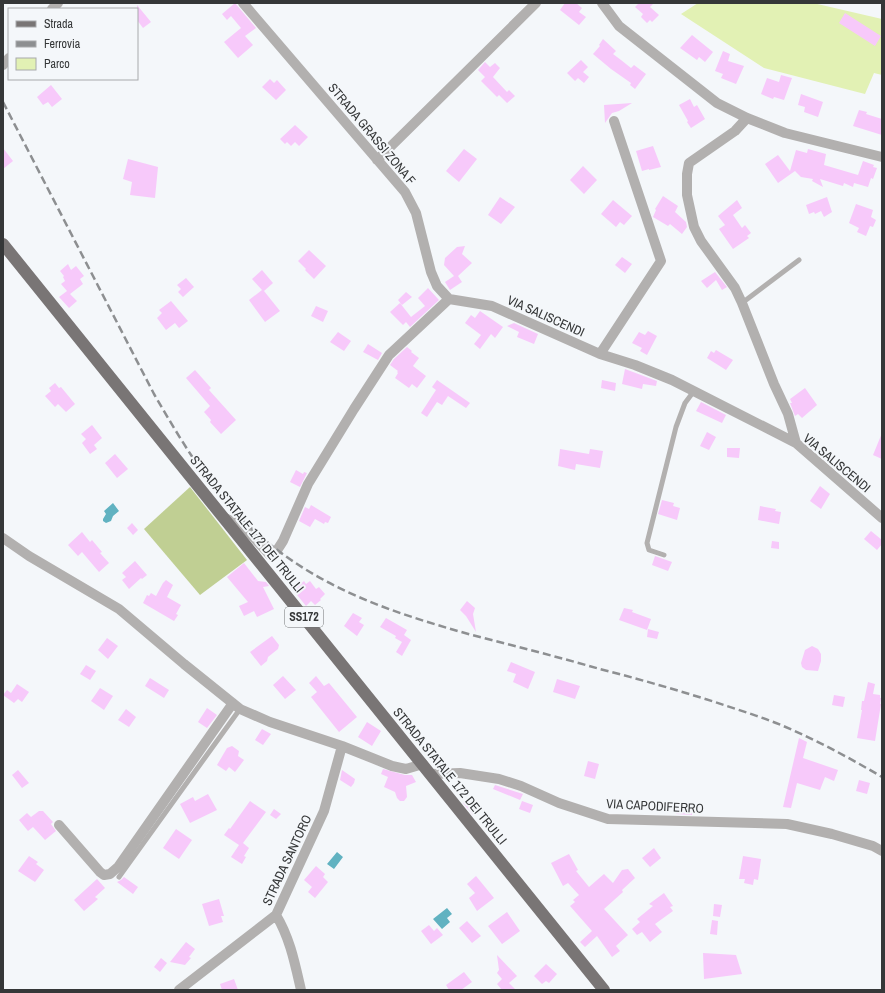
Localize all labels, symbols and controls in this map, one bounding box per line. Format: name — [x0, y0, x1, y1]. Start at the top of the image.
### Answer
legend — [8, 8, 138, 80]
text: Strada — [44, 16, 74, 32]
text: Ferrovia — [44, 36, 81, 52]
text: Parco — [44, 56, 70, 72]
street label: STRADA GRASSI ZONA F — [325, 80, 420, 189]
street label: VIA SALISCENDI — [505, 291, 587, 341]
street label: VIA SALISCENDI — [800, 430, 874, 496]
street label: STRADA STATALE 172 DEI TRULLI — [186, 452, 308, 596]
road number: SS172 — [285, 607, 323, 627]
street label: STRADA STATALE 172 DEI TRULLI — [389, 704, 511, 848]
street label: VIA CAPODIFERRO — [606, 795, 704, 817]
street label: STRADA SANTORO — [259, 812, 315, 908]

